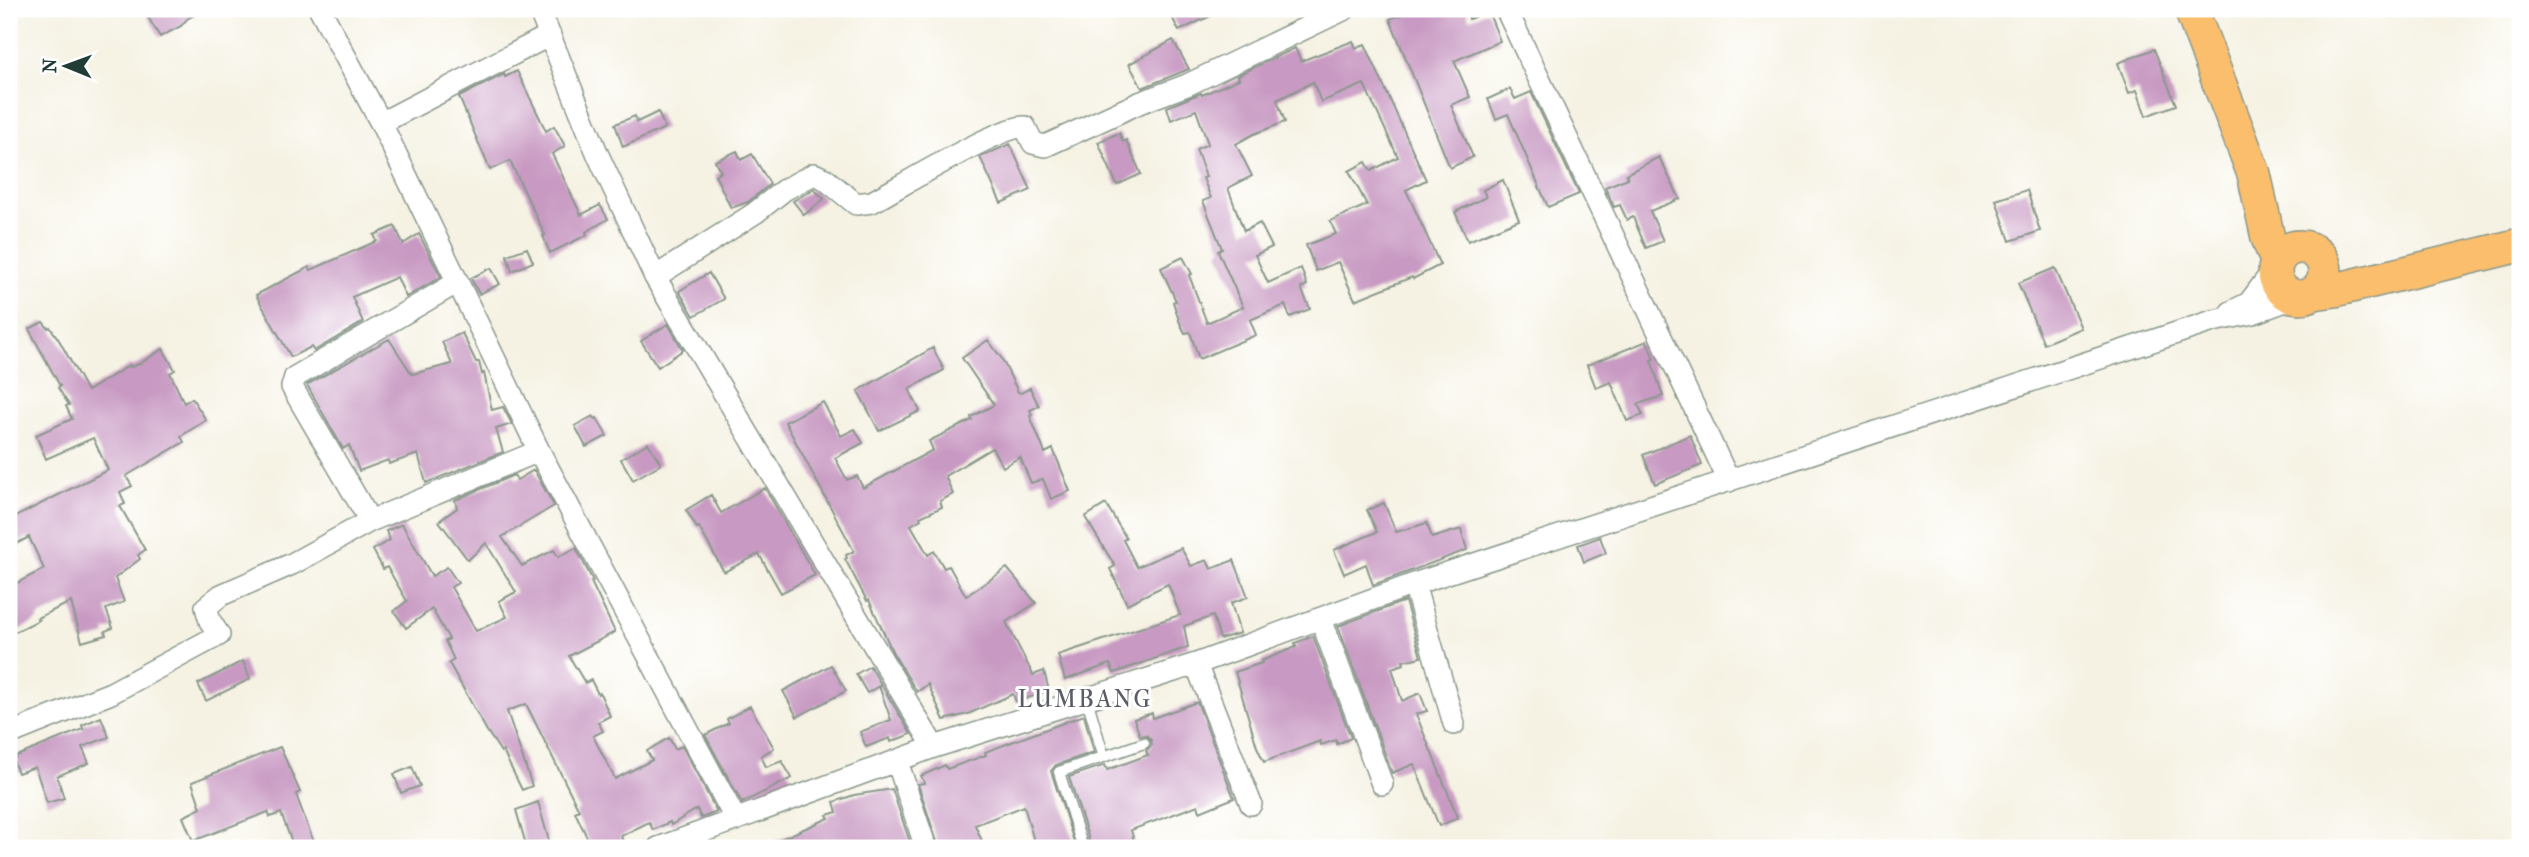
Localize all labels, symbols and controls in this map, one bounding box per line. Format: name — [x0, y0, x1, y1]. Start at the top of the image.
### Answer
north arrow — [32, 32, 102, 102]
text: N — [39, 58, 61, 73]
district label: LUMBANG — [1018, 685, 1152, 713]

